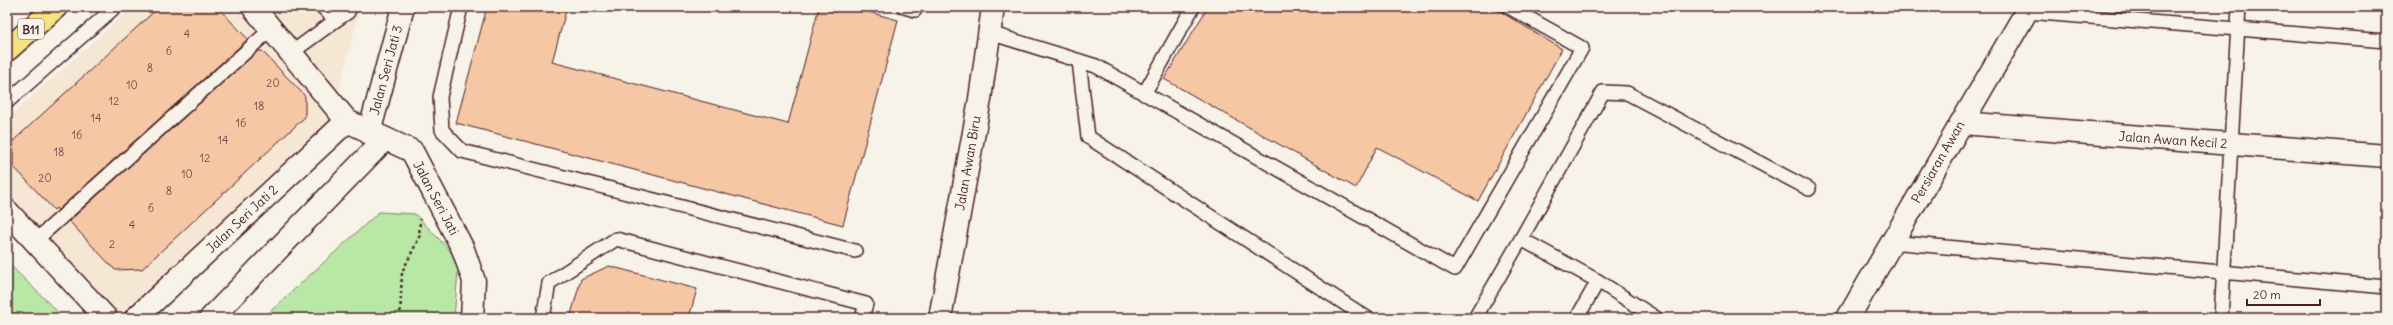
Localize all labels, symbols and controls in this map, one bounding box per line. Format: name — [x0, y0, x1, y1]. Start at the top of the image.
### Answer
road number: B11 — [18, 19, 44, 39]
street label: Jalan Seri Jati 3 — [366, 23, 406, 117]
house number: 4 — [184, 27, 190, 41]
house number: 6 — [166, 44, 172, 58]
house number: 8 — [147, 61, 153, 75]
house number: 20 — [266, 76, 280, 90]
house number: 10 — [126, 78, 138, 92]
house number: 12 — [109, 94, 119, 108]
house number: 18 — [254, 99, 264, 113]
house number: 14 — [91, 111, 101, 125]
street label: Jalan Awan Biru — [951, 114, 985, 212]
house number: 16 — [236, 116, 246, 130]
street label: Persiaran Awan — [1907, 117, 1969, 206]
house number: 16 — [72, 128, 82, 142]
street label: Jalan Awan Kecil 2 — [2118, 128, 2228, 152]
house number: 14 — [218, 133, 228, 147]
house number: 18 — [54, 145, 64, 159]
house number: 12 — [200, 151, 210, 165]
street label: Jalan Seri Jati — [409, 158, 463, 238]
house number: 10 — [181, 167, 193, 181]
house number: 20 — [38, 171, 52, 185]
street label: Jalan Seri Jati 2 — [203, 181, 281, 257]
house number: 8 — [166, 184, 172, 198]
house number: 6 — [148, 201, 154, 215]
house number: 4 — [129, 218, 135, 232]
house number: 2 — [109, 237, 115, 251]
scale bar — [2247, 281, 2320, 307]
text: 20 m — [2253, 287, 2281, 302]

